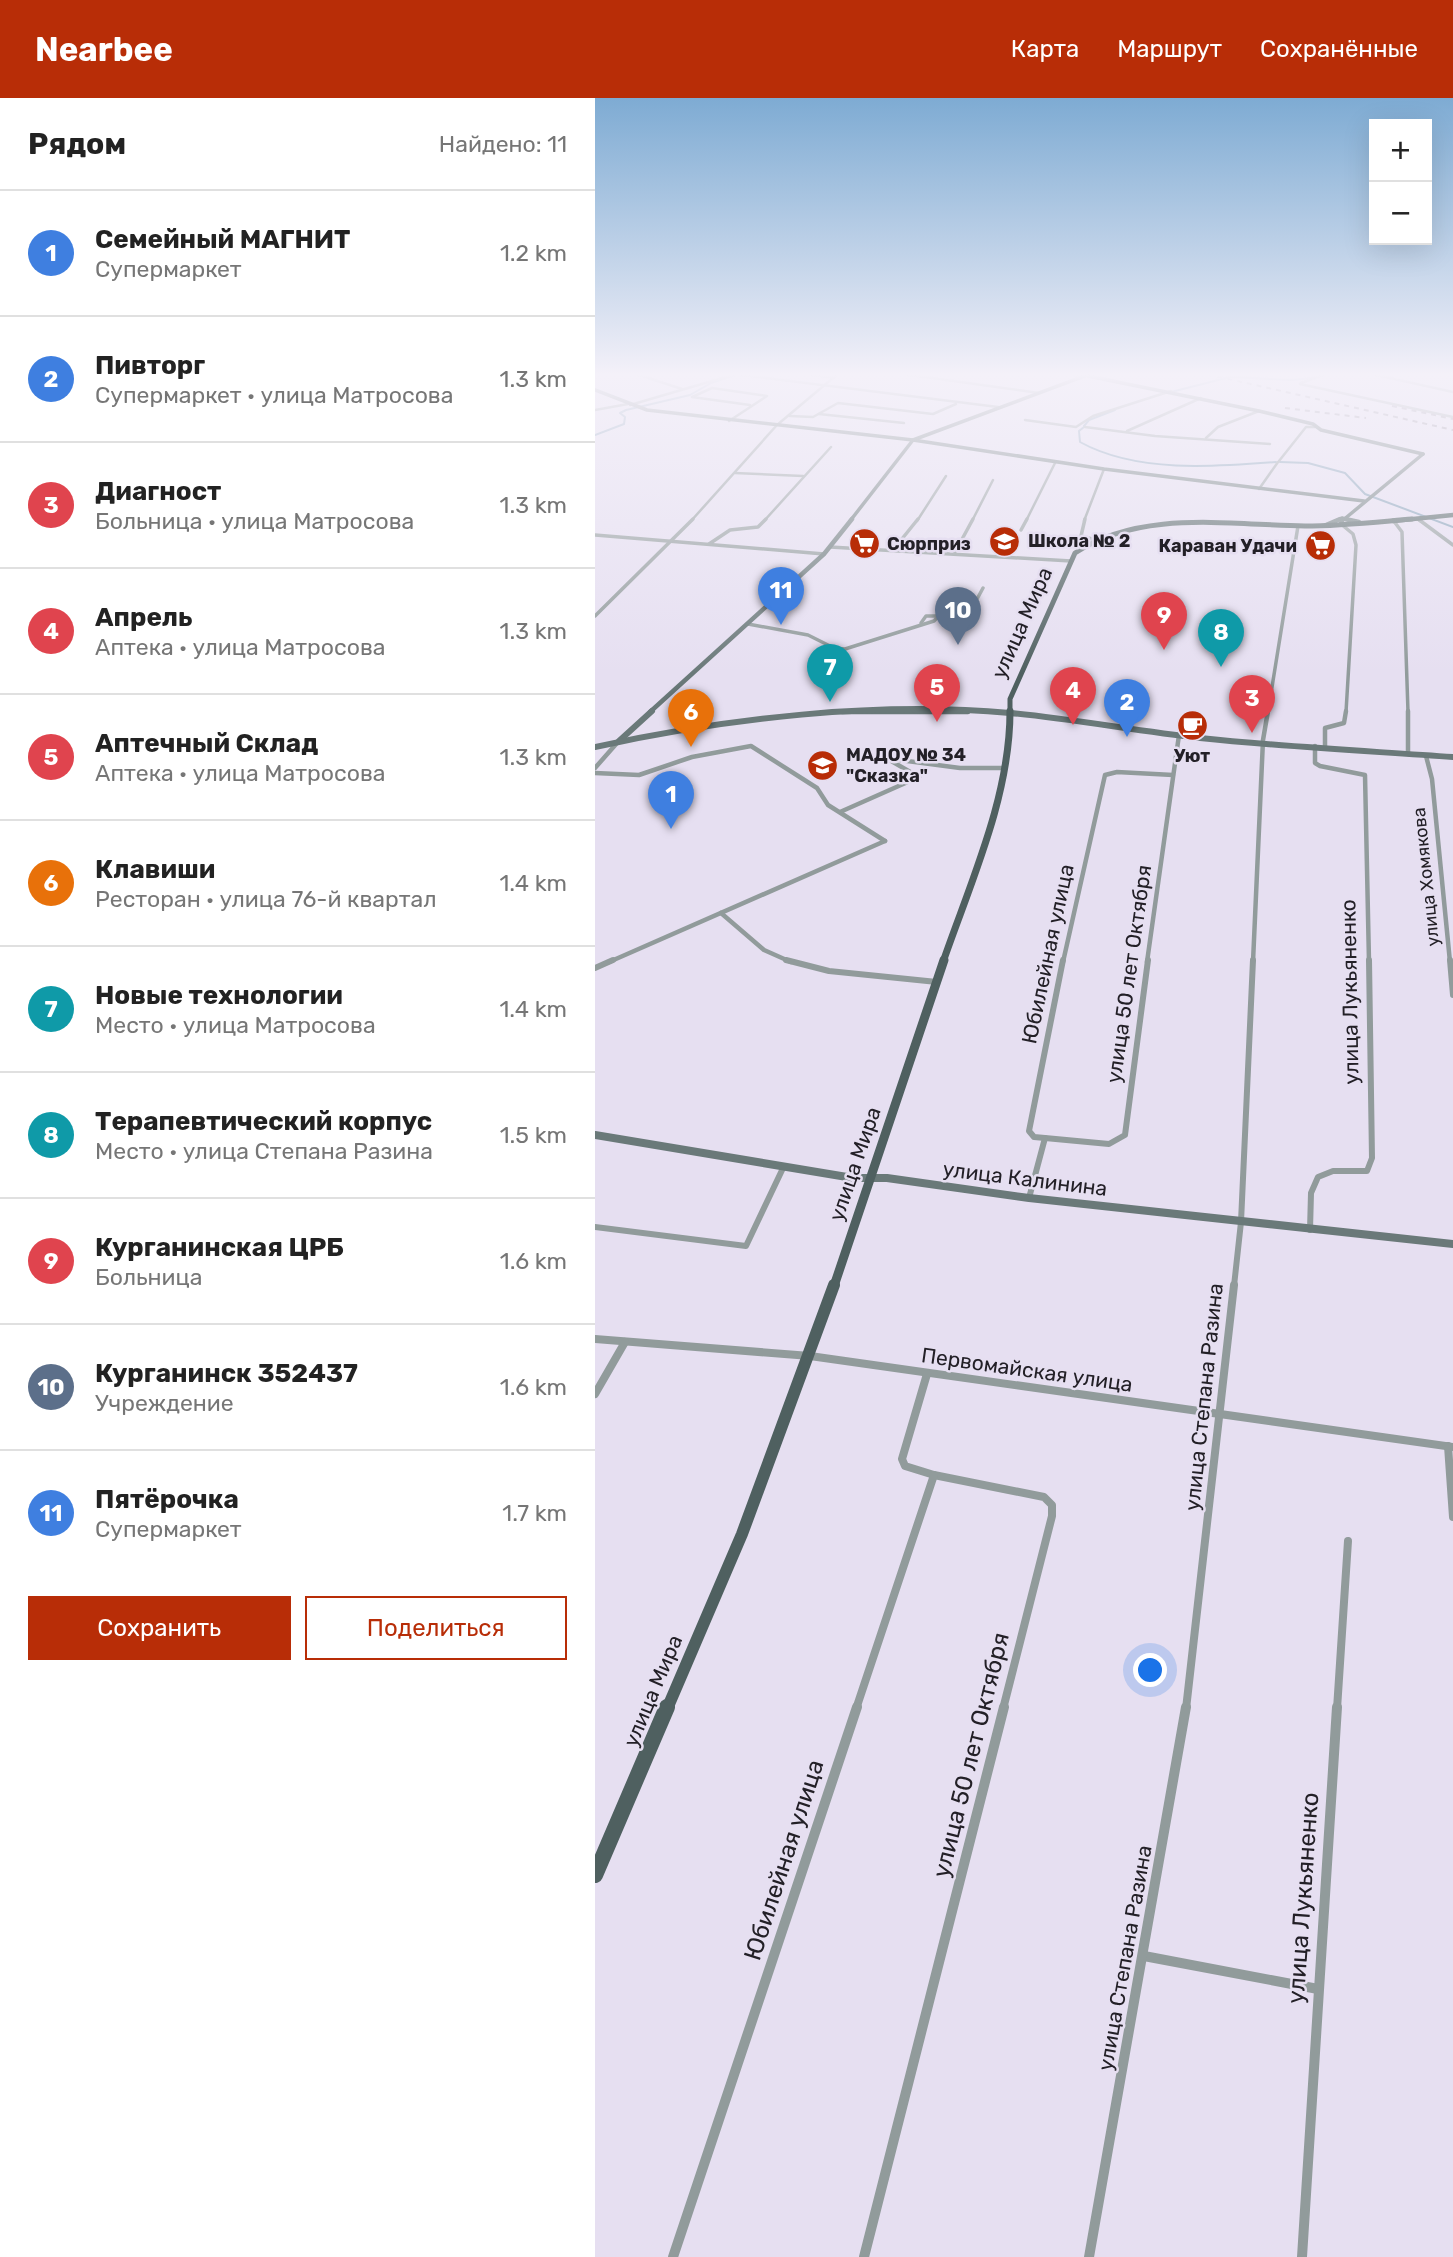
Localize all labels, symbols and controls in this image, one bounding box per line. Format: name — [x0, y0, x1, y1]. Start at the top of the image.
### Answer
text: Nearbee — [35, 30, 173, 69]
text: Карта — [1011, 35, 1079, 63]
text: Маршрут — [1117, 35, 1222, 63]
text: Сохранённые — [1260, 35, 1418, 63]
map controls — [1369, 119, 1432, 245]
button: + — [1369, 119, 1432, 182]
text: Рядом — [28, 126, 126, 162]
text: Найдено: 11 — [439, 130, 567, 158]
button: − — [1369, 182, 1432, 245]
text: Семейный МАГНИТ — [95, 224, 350, 255]
text: 1 — [45, 239, 57, 267]
text: 1.2 km — [500, 239, 567, 267]
text: Супермаркет — [95, 255, 242, 283]
text: Пивторг — [95, 350, 205, 381]
text: 2 — [44, 365, 58, 393]
text: 1.3 km — [500, 365, 567, 393]
text: Супермаркет · улица Матросова — [95, 381, 453, 409]
text: Диагност — [95, 476, 221, 507]
text: 3 — [43, 491, 59, 519]
text: 1.3 km — [500, 491, 567, 519]
text: Больница · улица Матросова — [95, 507, 414, 535]
school or university icon: Школа № 2 — [988, 524, 1022, 558]
supermarket icon: Сюрприз — [847, 527, 881, 561]
supermarket icon: Караван Удачи — [1303, 529, 1337, 563]
place label: Школа № 2 — [1028, 530, 1130, 552]
place label: Сюрприз — [887, 533, 971, 555]
place label: Караван Удачи — [1158, 535, 1297, 557]
street label: улица Мира — [986, 563, 1057, 682]
pin: 11 — [758, 567, 804, 625]
pin: 10 — [935, 587, 981, 645]
pin: 9 — [1141, 592, 1187, 650]
text: Апрель — [95, 602, 193, 633]
pin: 8 — [1198, 609, 1244, 667]
text: 4 — [43, 617, 59, 645]
text: 1.3 km — [500, 617, 567, 645]
text: Аптека · улица Матросова — [95, 633, 386, 661]
pin: 7 — [807, 644, 853, 702]
pin: 5 — [914, 664, 960, 722]
pin: 4 — [1050, 667, 1096, 725]
pin: 3 — [1229, 675, 1275, 733]
pin: 2 — [1104, 679, 1150, 737]
pin: 6 — [668, 689, 714, 747]
cafe icon: Уют — [1175, 709, 1209, 743]
text: Аптечный Склад — [95, 728, 318, 759]
text: 5 — [44, 743, 58, 771]
text: 1.3 km — [500, 743, 567, 771]
place label: МАДОУ № 34 "Сказка" — [846, 744, 966, 787]
place label: Уют — [1174, 745, 1210, 767]
school or university icon: МАДОУ № 34 "Сказка" — [806, 748, 840, 782]
text: Аптека · улица Матросова — [95, 759, 386, 787]
pin: 1 — [648, 771, 694, 829]
street label: улица Хомякова — [1408, 806, 1444, 948]
text: Клавиши — [95, 854, 215, 885]
street label: Юбилейная улица — [1016, 862, 1079, 1046]
street label: улица 50 лет Октября — [1101, 863, 1156, 1085]
text: 6 — [44, 869, 58, 897]
text: 1.4 km — [499, 869, 567, 897]
text: Ресторан · улица 76-й квартал — [95, 885, 437, 913]
street label: улица Лукьяненко — [1335, 899, 1364, 1085]
text: Новые технологии — [95, 980, 343, 1011]
text: 7 — [44, 995, 58, 1023]
text: 1.4 km — [499, 995, 567, 1023]
text: Место · улица Матросова — [95, 1011, 376, 1039]
street label: улица Мира — [823, 1103, 886, 1224]
text: Терапевтический корпус — [95, 1106, 432, 1137]
text: 8 — [43, 1121, 59, 1149]
text: 1.5 km — [500, 1121, 567, 1149]
text: Место · улица Степана Разина — [95, 1137, 433, 1165]
street label: улица Калинина — [941, 1156, 1109, 1201]
text: Курганинская ЦРБ — [95, 1232, 343, 1263]
text: 9 — [44, 1247, 58, 1275]
text: 1.6 km — [500, 1247, 567, 1275]
text: Больница — [95, 1263, 203, 1291]
street label: улица Степана Разина — [1179, 1282, 1228, 1512]
street label: Первомайская улица — [920, 1342, 1134, 1397]
text: Курганинск 352437 — [95, 1358, 358, 1389]
text: 10 — [37, 1373, 65, 1401]
text: 1.6 km — [500, 1373, 567, 1401]
text: Учреждение — [95, 1389, 234, 1417]
text: Пятёрочка — [95, 1484, 239, 1515]
text: 11 — [40, 1499, 62, 1527]
text: 1.7 km — [502, 1499, 567, 1527]
text: Супермаркет — [95, 1515, 242, 1543]
button: Сохранить — [28, 1596, 291, 1660]
button: Поделиться — [305, 1596, 567, 1660]
street label: улица 50 лет Октября — [927, 1630, 1015, 1880]
street label: улица Мира — [618, 1631, 687, 1751]
your location — [1133, 1653, 1167, 1687]
street label: Юбилейная улица — [738, 1756, 830, 1964]
street label: улица Лукьяненко — [1282, 1791, 1324, 2005]
street label: улица Степана Разина — [1092, 1843, 1157, 2073]

